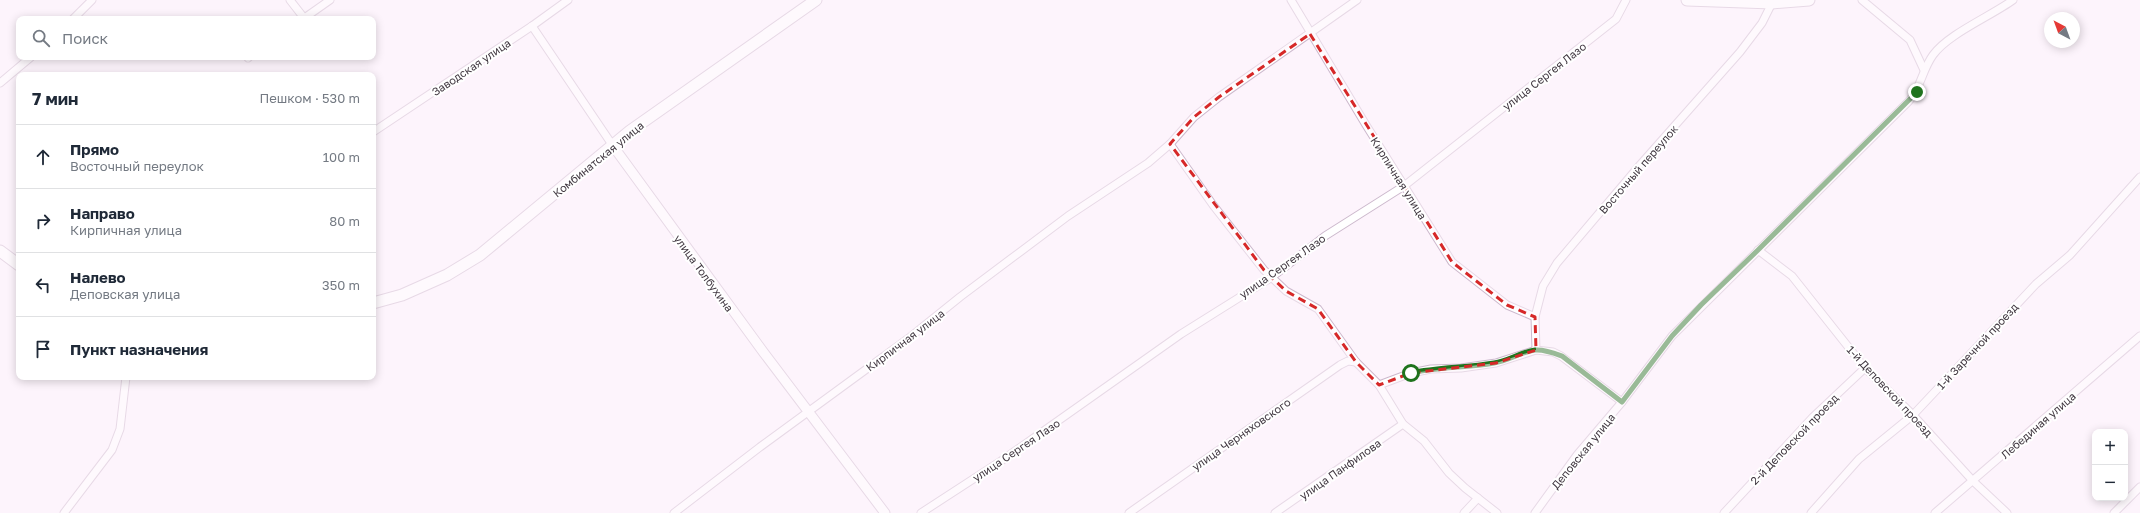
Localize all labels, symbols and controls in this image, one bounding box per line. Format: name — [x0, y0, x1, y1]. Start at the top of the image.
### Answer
north arrow — [2044, 12, 2080, 48]
search box — [16, 16, 376, 60]
icon: search — [30, 27, 52, 49]
text: Поиск — [62, 29, 108, 47]
street label: Заводская улица — [429, 36, 513, 98]
street label: улица Сергея Лазо — [1500, 39, 1589, 113]
route end — [1908, 83, 1926, 101]
text: 7 мин — [32, 88, 79, 109]
text: Пешком · 530 m — [259, 90, 360, 106]
street label: Комбинатская улица — [550, 118, 646, 200]
street label: Восточный переулок — [1596, 121, 1681, 216]
street label: Кирпичная улица — [1368, 134, 1430, 222]
text: Прямо — [70, 140, 119, 158]
icon: ahead — [32, 146, 54, 168]
text: 100 m — [323, 149, 360, 165]
text: Восточный переулок — [70, 158, 204, 174]
text: Направо — [70, 204, 135, 222]
icon: right — [32, 210, 54, 232]
text: 80 m — [329, 213, 360, 229]
text: Кирпичная улица — [70, 222, 182, 238]
street label: улица Сергея Лазо — [1236, 231, 1328, 301]
street label: улица Толбухина — [672, 232, 736, 314]
text: Налево — [70, 268, 126, 286]
icon: left — [32, 274, 54, 296]
text: 350 m — [322, 277, 360, 293]
text: Деповская улица — [70, 286, 180, 302]
street label: 1-й Заречной проезд — [1934, 300, 2021, 392]
street label: Кирпичная улица — [863, 306, 947, 374]
icon: arrive — [32, 338, 54, 360]
text: Пункт назначения — [70, 340, 208, 358]
street label: 1-й Деповской проезд — [1844, 343, 1936, 439]
route start — [1402, 364, 1420, 382]
street label: Лебединая улица — [1998, 389, 2078, 461]
street label: 2-й Деповской проезд — [1747, 391, 1841, 487]
street label: улица Черняховского — [1189, 395, 1293, 473]
street label: Деповская улица — [1549, 411, 1617, 491]
street label: улица Сергея Лазо — [970, 416, 1062, 484]
map controls — [2092, 429, 2128, 501]
button: + — [2092, 429, 2128, 465]
street label: улица Панфилова — [1297, 436, 1383, 502]
button: − — [2092, 465, 2128, 501]

